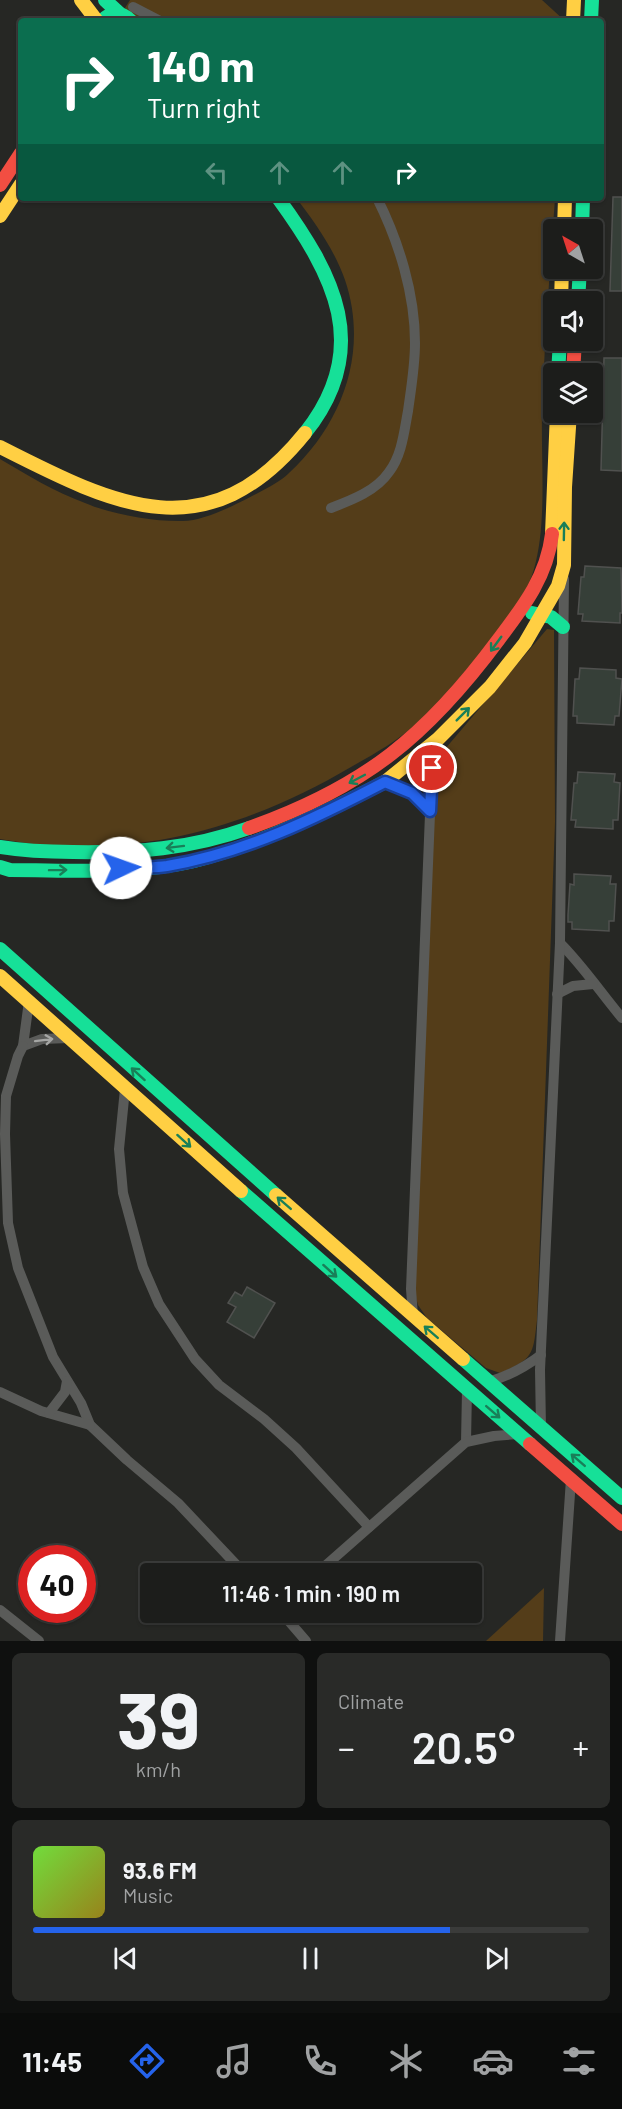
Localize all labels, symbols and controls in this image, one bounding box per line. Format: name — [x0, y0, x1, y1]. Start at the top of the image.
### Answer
text: 140 m — [147, 40, 255, 90]
icon: right — [48, 42, 126, 120]
text: Turn right — [147, 91, 261, 123]
icon: left — [200, 156, 233, 189]
icon: ahead — [263, 156, 296, 189]
icon: ahead — [326, 156, 359, 189]
icon: right — [389, 156, 422, 189]
north arrow — [543, 219, 603, 279]
map controls — [543, 219, 603, 423]
button: sound — [543, 291, 603, 351]
button: layers — [543, 363, 603, 423]
one-way arrow — [559, 522, 570, 542]
one-way arrow — [489, 636, 502, 652]
one-way arrow — [456, 707, 471, 722]
pin — [406, 742, 457, 793]
icon: arrive — [415, 751, 448, 784]
one-way arrow — [348, 774, 366, 785]
position arrow — [89, 836, 153, 900]
one-way arrow — [166, 842, 185, 853]
one-way arrow — [48, 864, 68, 876]
one-way arrow — [34, 1034, 53, 1045]
one-way arrow — [131, 1067, 146, 1081]
one-way arrow — [176, 1134, 191, 1148]
one-way arrow — [277, 1196, 292, 1210]
one-way arrow — [322, 1264, 338, 1277]
one-way arrow — [424, 1325, 439, 1339]
one-way arrow — [485, 1405, 500, 1419]
one-way arrow — [571, 1453, 586, 1467]
speed limit sign: 40 — [18, 1545, 96, 1623]
text: 11:46 · 1 min · 190 m — [222, 1580, 400, 1606]
text: 39 — [117, 1671, 200, 1765]
text: Climate — [338, 1689, 404, 1713]
text: 20.5° — [412, 1719, 515, 1773]
text: − — [338, 1727, 355, 1767]
text: + — [572, 1727, 589, 1767]
text: km/h — [136, 1757, 181, 1781]
text: 93.6 FM — [123, 1857, 197, 1883]
text: Music — [123, 1883, 173, 1907]
icon: previous — [109, 1942, 142, 1975]
icon: pause — [294, 1942, 327, 1975]
icon: next — [480, 1942, 513, 1975]
icon: directions — [126, 2040, 168, 2082]
icon: music — [213, 2040, 255, 2082]
icon: phone — [299, 2040, 341, 2082]
icon: climate — [385, 2040, 427, 2082]
icon: car — [472, 2040, 514, 2082]
icon: filters — [558, 2040, 600, 2082]
text: 11:45 — [22, 2045, 82, 2077]

